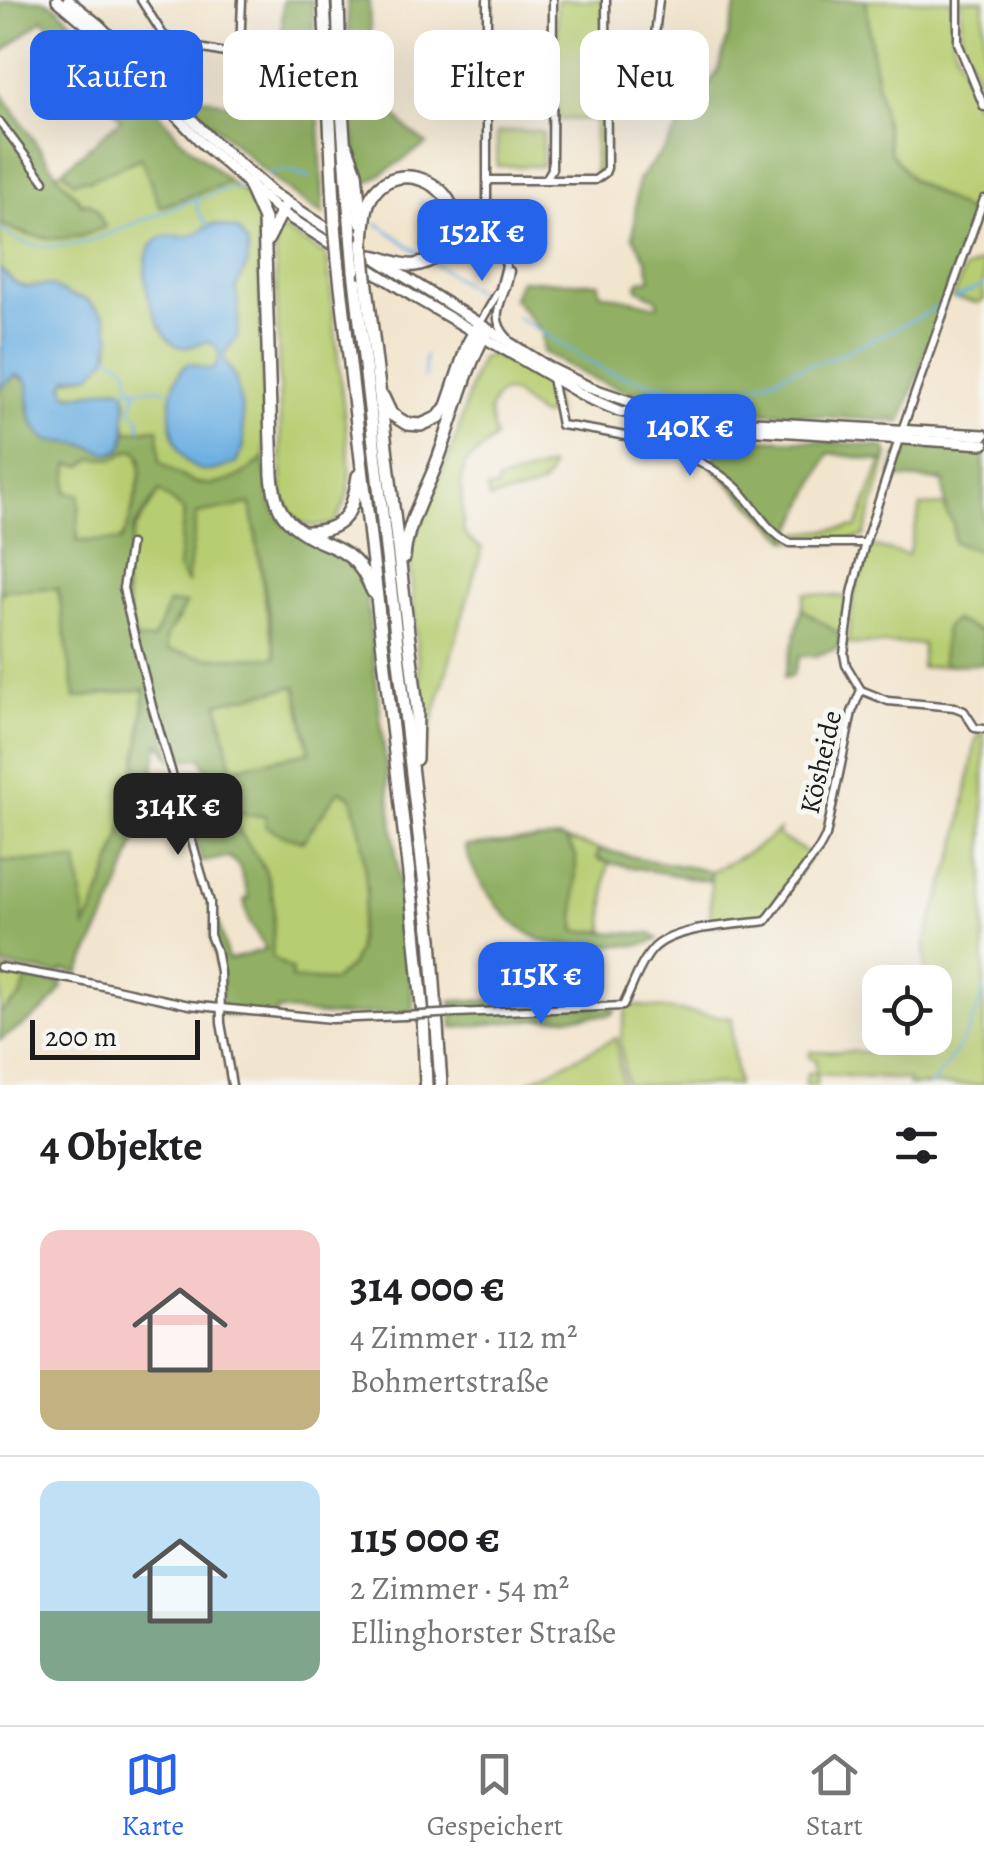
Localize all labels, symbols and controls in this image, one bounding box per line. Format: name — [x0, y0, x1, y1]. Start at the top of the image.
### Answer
chip: Kaufen — [30, 30, 203, 120]
chip: Mieten — [223, 30, 394, 120]
chip: Filter — [414, 30, 560, 120]
chip: Neu — [580, 30, 709, 120]
pin: 152K € — [401, 199, 563, 284]
text: 152K € — [439, 209, 525, 253]
pin: 140K € — [609, 394, 771, 479]
text: 140K € — [646, 404, 734, 448]
street label: Kösheide — [791, 707, 851, 818]
pin: 314K € — [97, 773, 259, 858]
text: 314K € — [135, 783, 221, 827]
pin: 115K € — [460, 942, 622, 1027]
text: 115K € — [500, 952, 582, 996]
map controls — [862, 965, 952, 1055]
button: locate — [862, 965, 952, 1055]
scale bar — [30, 1015, 200, 1060]
text: 200 m — [45, 1018, 117, 1056]
text: 4 Objekte — [40, 1117, 203, 1174]
icon: filters — [889, 1118, 944, 1173]
text: 314 000 € — [350, 1258, 505, 1315]
icon: home — [120, 1270, 240, 1390]
text: 4 Zimmer · 112 m² — [350, 1315, 577, 1359]
text: Bohmertstraße — [350, 1359, 549, 1403]
text: 115 000 € — [350, 1509, 500, 1566]
icon: home — [120, 1521, 240, 1641]
text: 2 Zimmer · 54 m² — [350, 1566, 569, 1610]
text: Ellinghorster Straße — [350, 1610, 616, 1654]
tab: Karte — [121, 1747, 184, 1845]
tab: Gespeichert — [427, 1747, 563, 1845]
tab: Start — [806, 1747, 863, 1845]

